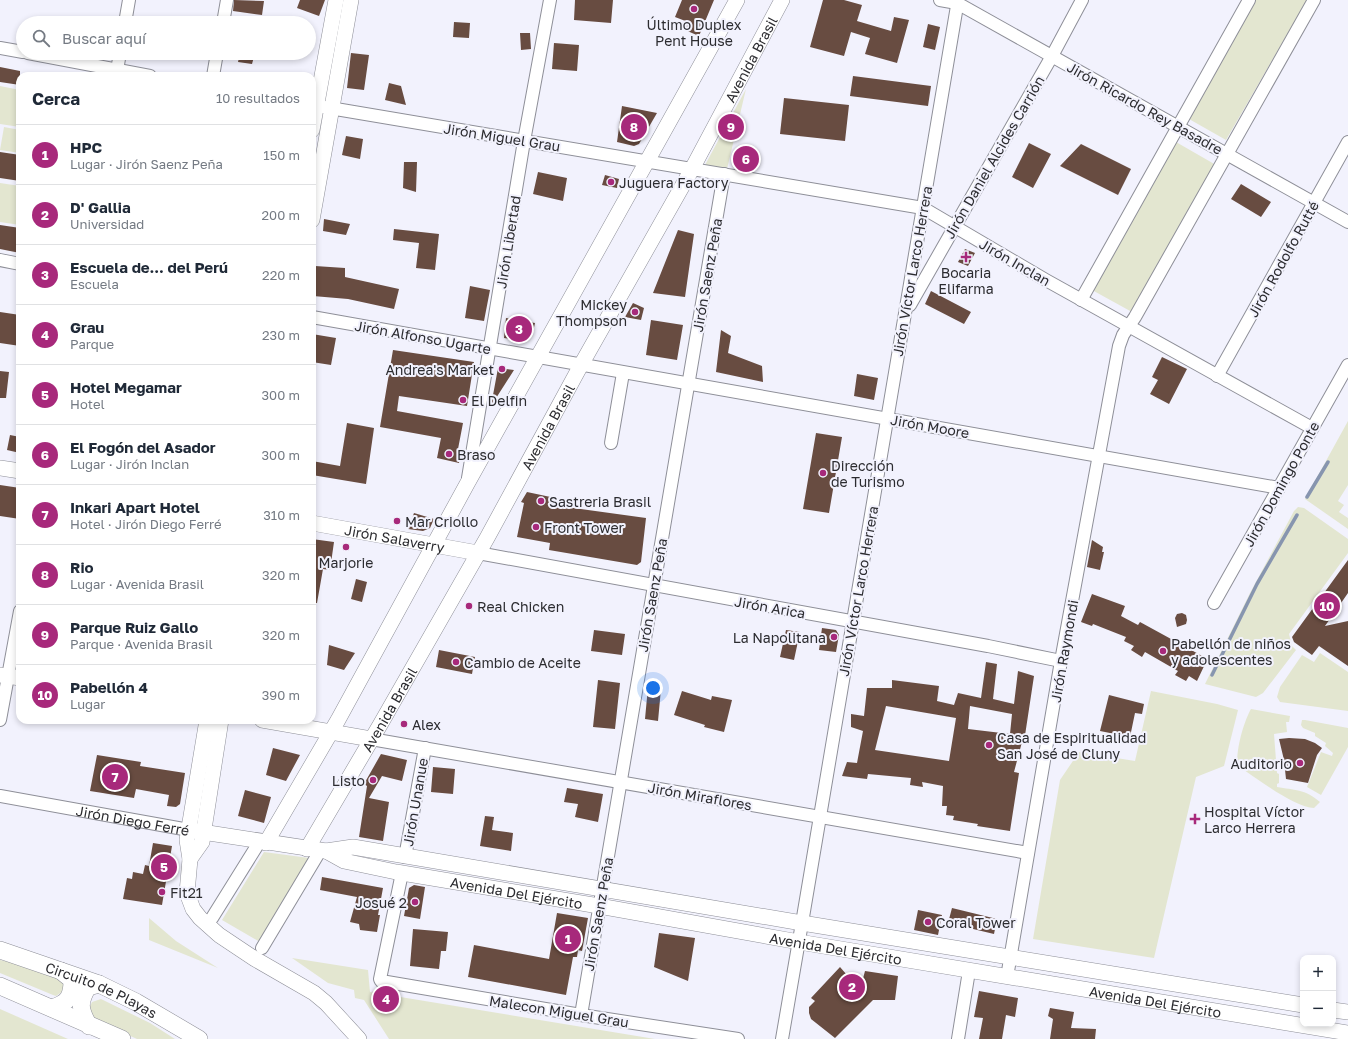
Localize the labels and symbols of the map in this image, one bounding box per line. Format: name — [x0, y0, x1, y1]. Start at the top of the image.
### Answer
marker: Último Duplex Pent House — [689, 4, 699, 14]
street label: Avenida Brasil — [721, 13, 780, 105]
place label: Último Duplex Pent House — [647, 16, 742, 49]
street label: Jirón Ricardo Rey Basadre — [1064, 58, 1226, 158]
street label: Jirón Daniel Alcides Carrión — [940, 73, 1048, 241]
pin: 8 — [621, 112, 647, 142]
pin: 9 — [718, 112, 744, 142]
street label: Jirón Miguel Grau — [442, 119, 562, 155]
pin: 6 — [733, 144, 759, 174]
place label: Juguera Factory — [619, 174, 729, 191]
marker: Juguera Factory — [606, 177, 616, 187]
street label: Jirón Víctor Larco Herrera — [889, 184, 935, 358]
street label: Jirón Libertad — [492, 194, 524, 290]
street label: Jirón Rodolfo Rutté — [1244, 198, 1322, 320]
street label: Jirón Saenz Peña — [689, 217, 725, 333]
street label: Jirón Inclan — [977, 235, 1053, 289]
marker: Bocaria Elifarma — [961, 252, 971, 262]
place label: Bocaria Elifarma — [938, 264, 994, 297]
place label: Mickey Thompson — [556, 296, 627, 329]
marker: Mickey Thompson — [630, 307, 640, 317]
pin: 3 — [506, 314, 532, 344]
street label: Jirón Alfonso Ugarte — [353, 317, 493, 357]
place label: Andrea's Market — [385, 361, 494, 378]
marker: Andrea's Market — [497, 364, 507, 374]
street label: Avenida Brasil — [517, 381, 578, 472]
place label: El Delfin — [471, 392, 527, 409]
marker: El Delfin — [458, 395, 468, 405]
street label: Jirón Moore — [889, 411, 971, 441]
street label: Jirón Domingo Ponte — [1240, 418, 1322, 550]
place label: Braso — [457, 446, 495, 463]
marker: Braso — [444, 449, 454, 459]
place label: Dirección de Turismo — [831, 457, 905, 490]
marker: Dirección de Turismo — [818, 468, 828, 478]
place label: Sastreria Brasil — [549, 493, 651, 510]
marker: Sastreria Brasil — [536, 496, 546, 506]
street label: Jirón Víctor Larco Herrera — [835, 504, 881, 678]
place label: Mar Criollo — [405, 513, 478, 530]
marker: Mar Criollo — [392, 516, 402, 526]
place label: Front Tower — [544, 519, 625, 536]
street label: Jirón Salaverry — [343, 521, 446, 555]
marker: Front Tower — [531, 522, 541, 532]
street label: Jirón Saenz Peña — [634, 537, 670, 653]
marker: Marjorie — [341, 542, 351, 552]
place label: Marjorie — [319, 554, 373, 571]
pin: 10 — [1314, 591, 1340, 621]
street label: Jirón Arica — [733, 592, 807, 622]
place label: Real Chicken — [477, 598, 564, 615]
street label: Jirón Raymondi — [1047, 598, 1081, 704]
marker: Real Chicken — [464, 601, 474, 611]
place label: La Napolitana — [733, 629, 826, 646]
marker: La Napolitana — [829, 632, 839, 642]
place label: Pabellón de niños y adolescentes — [1171, 635, 1291, 668]
marker: Pabellón de niños y adolescentes — [1158, 646, 1168, 656]
place label: Cambio de Aceite — [464, 654, 581, 671]
marker: Cambio de Aceite — [451, 657, 461, 667]
street label: Avenida Brasil — [358, 664, 420, 755]
your location — [643, 678, 663, 698]
place label: Alex — [412, 716, 441, 733]
marker: Alex — [399, 719, 409, 729]
place label: Casa de Espiritualidad San José de Cluny — [997, 729, 1146, 762]
marker: Casa de Espiritualidad San José de Cluny — [984, 740, 994, 750]
place label: Auditorio — [1230, 755, 1292, 772]
street label: Jirón Unanue — [399, 757, 431, 847]
marker: Auditorio — [1295, 758, 1305, 768]
pin: 7 — [102, 762, 128, 792]
place label: Listo — [332, 772, 365, 789]
marker: Listo — [368, 775, 378, 785]
street label: Jirón Miraflores — [647, 779, 753, 813]
street label: Jirón Diego Ferré — [75, 801, 191, 838]
place label: Hospital Víctor Larco Herrera — [1204, 803, 1305, 836]
marker: Hospital Víctor Larco Herrera — [1189, 813, 1201, 825]
pin: 5 — [151, 852, 177, 882]
street label: Jirón Saenz Peña — [580, 856, 616, 972]
street label: Avenida Del Ejército — [449, 873, 584, 912]
place label: Fit21 — [170, 884, 203, 901]
marker: Fit21 — [157, 887, 167, 897]
place label: Josué 2 — [355, 894, 407, 911]
marker: Josué 2 — [410, 897, 420, 907]
place label: Coral Tower — [936, 914, 1016, 931]
marker: Coral Tower — [923, 917, 933, 927]
pin: 1 — [555, 924, 581, 954]
street label: Avenida Del Ejército — [768, 928, 903, 967]
street label: Circuito de Playas — [43, 958, 160, 1021]
pin: 2 — [839, 972, 865, 1002]
street label: Avenida Del Ejército — [1088, 982, 1223, 1020]
pin: 4 — [373, 984, 399, 1014]
street label: Malecon Miguel Grau — [488, 992, 630, 1030]

